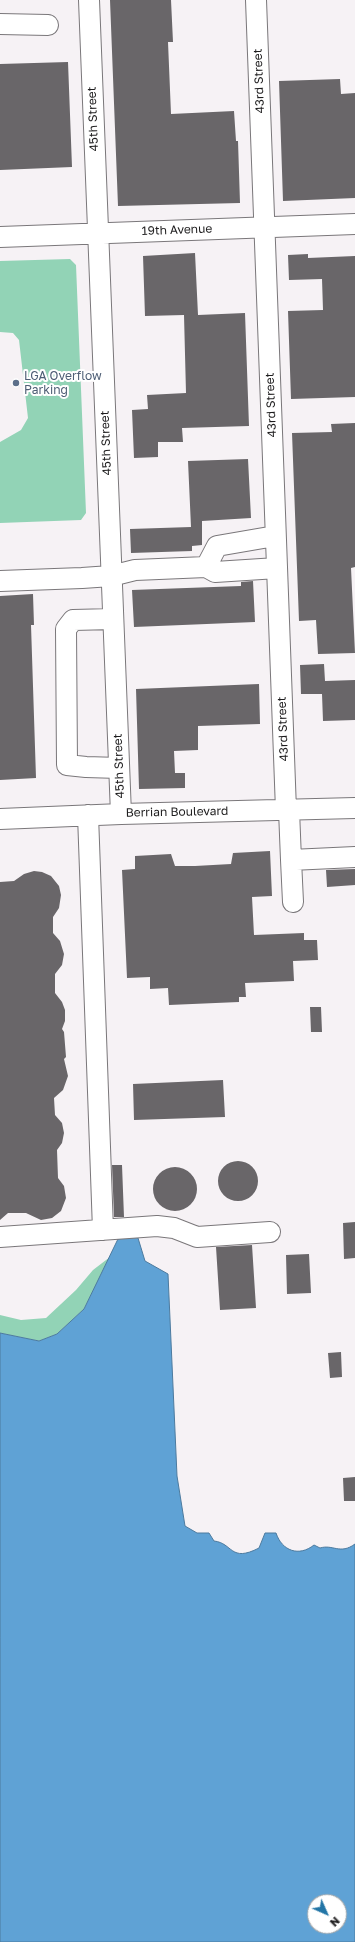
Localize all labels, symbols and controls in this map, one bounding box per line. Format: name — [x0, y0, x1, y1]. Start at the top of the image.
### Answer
street label: 43rd Street — [251, 48, 267, 114]
street label: 45th Street — [85, 86, 101, 152]
street label: 19th Avenue — [141, 222, 213, 238]
place label: LGA Overflow Parking — [24, 369, 102, 397]
street label: 43rd Street — [263, 372, 279, 438]
marker: LGA Overflow Parking — [11, 378, 21, 388]
street label: 45th Street — [98, 410, 114, 476]
street label: 43rd Street — [275, 696, 291, 762]
street label: 45th Street — [111, 733, 127, 799]
street label: Berrian Boulevard — [126, 804, 228, 820]
north arrow — [307, 1894, 347, 1934]
text: N — [328, 1915, 343, 1930]

